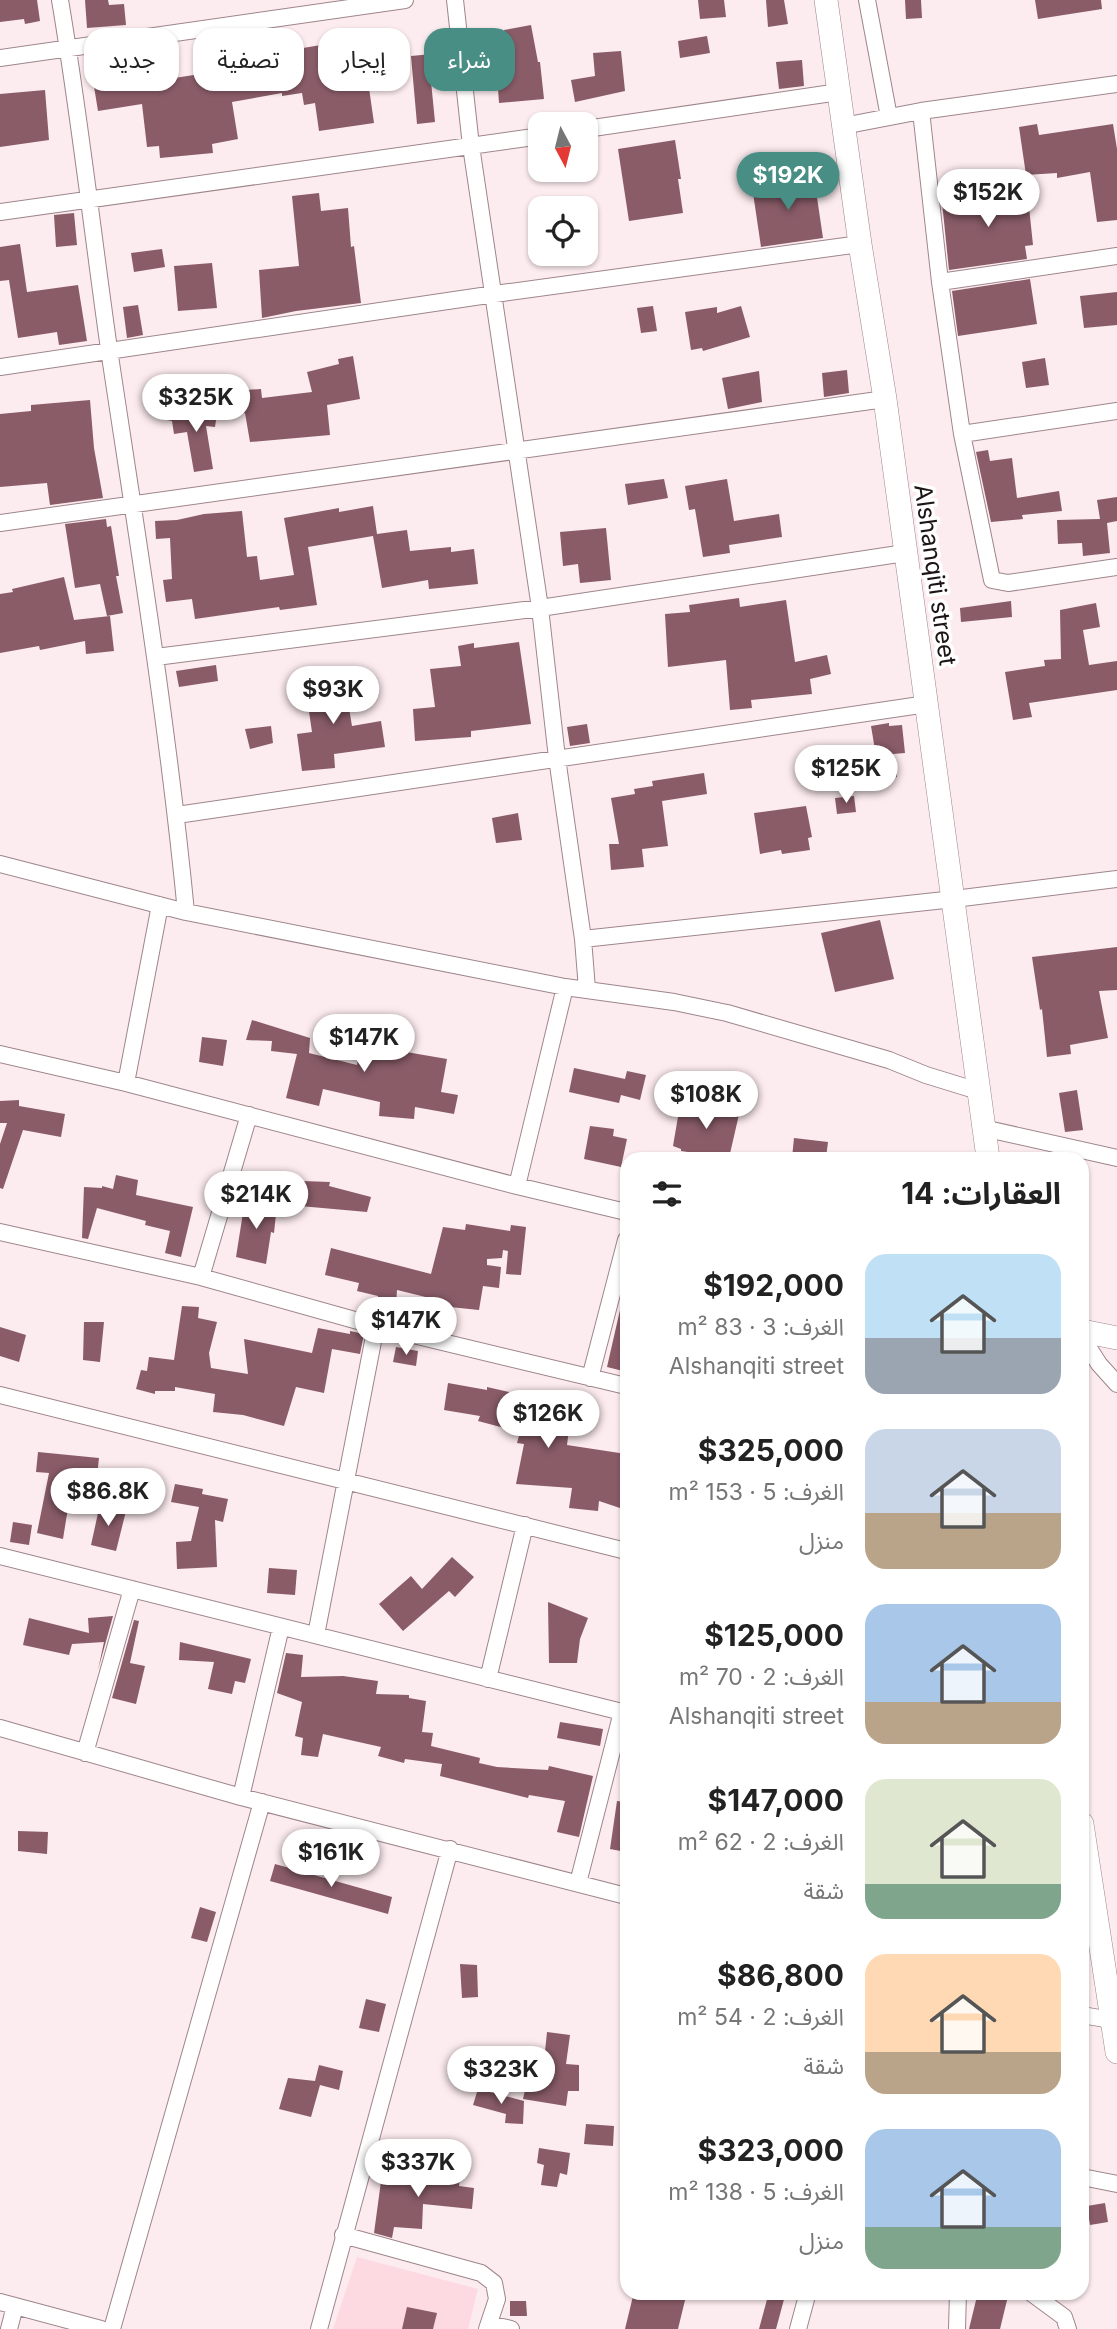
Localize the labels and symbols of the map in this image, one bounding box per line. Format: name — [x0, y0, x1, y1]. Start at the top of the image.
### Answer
north arrow — [528, 112, 598, 182]
pin: $192K — [739, 152, 837, 212]
pin: $152K — [939, 170, 1037, 229]
pin: $325K — [147, 374, 245, 434]
street label: Alshanqiti street — [908, 482, 963, 668]
pin: $93K — [292, 666, 374, 726]
pin: $125K — [797, 746, 895, 805]
pin: $147K — [315, 1014, 413, 1074]
pin: $108K — [657, 1072, 755, 1131]
pin: $214K — [207, 1172, 305, 1231]
pin: $147K — [357, 1298, 455, 1357]
pin: $126K — [499, 1390, 597, 1450]
pin: $86.8K — [51, 1468, 165, 1528]
pin: $161K — [282, 1829, 380, 1889]
pin: $323K — [452, 2046, 550, 2106]
pin: $337K — [369, 2140, 467, 2199]

